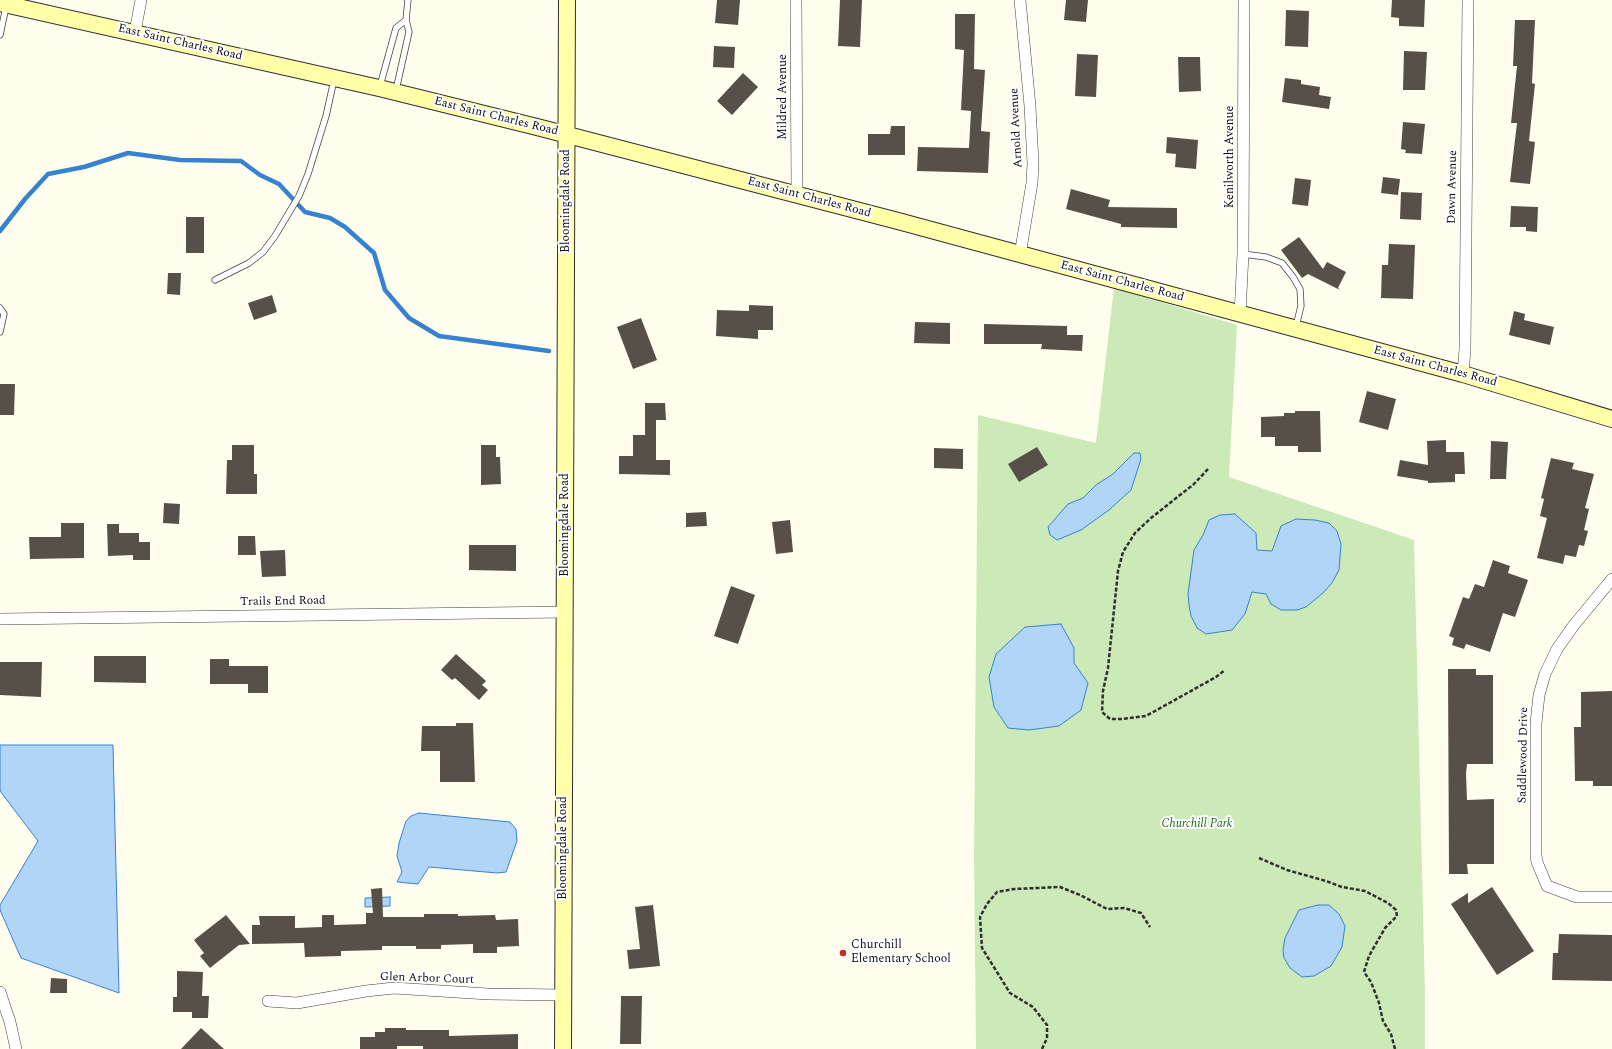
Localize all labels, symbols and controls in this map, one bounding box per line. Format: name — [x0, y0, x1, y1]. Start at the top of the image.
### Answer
street label: East Saint Charles Road — [116, 22, 244, 64]
street label: Mildred Avenue — [777, 54, 791, 140]
street label: Arnold Avenue — [1008, 88, 1026, 168]
street label: East Saint Charles Road — [432, 95, 560, 139]
street label: Kenilworth Avenue — [1224, 106, 1238, 208]
street label: Bloomingdale Road — [560, 149, 574, 253]
street label: Dawn Avenue — [1445, 150, 1461, 224]
street label: East Saint Charles Road — [746, 175, 872, 221]
street label: East Saint Charles Road — [1059, 259, 1185, 305]
street label: East Saint Charles Road — [1372, 344, 1498, 390]
street label: Bloomingdale Road — [559, 473, 573, 577]
street label: Trails End Road — [240, 594, 326, 610]
street label: Saddlewood Drive — [1516, 707, 1532, 803]
street label: Bloomingdale Road — [557, 796, 571, 900]
park label: Churchill Park — [1162, 818, 1232, 832]
place label: Churchill Elementary School — [851, 939, 951, 967]
marker: Churchill Elementary School — [838, 948, 848, 958]
street label: Glen Arbor Court — [380, 970, 474, 988]

